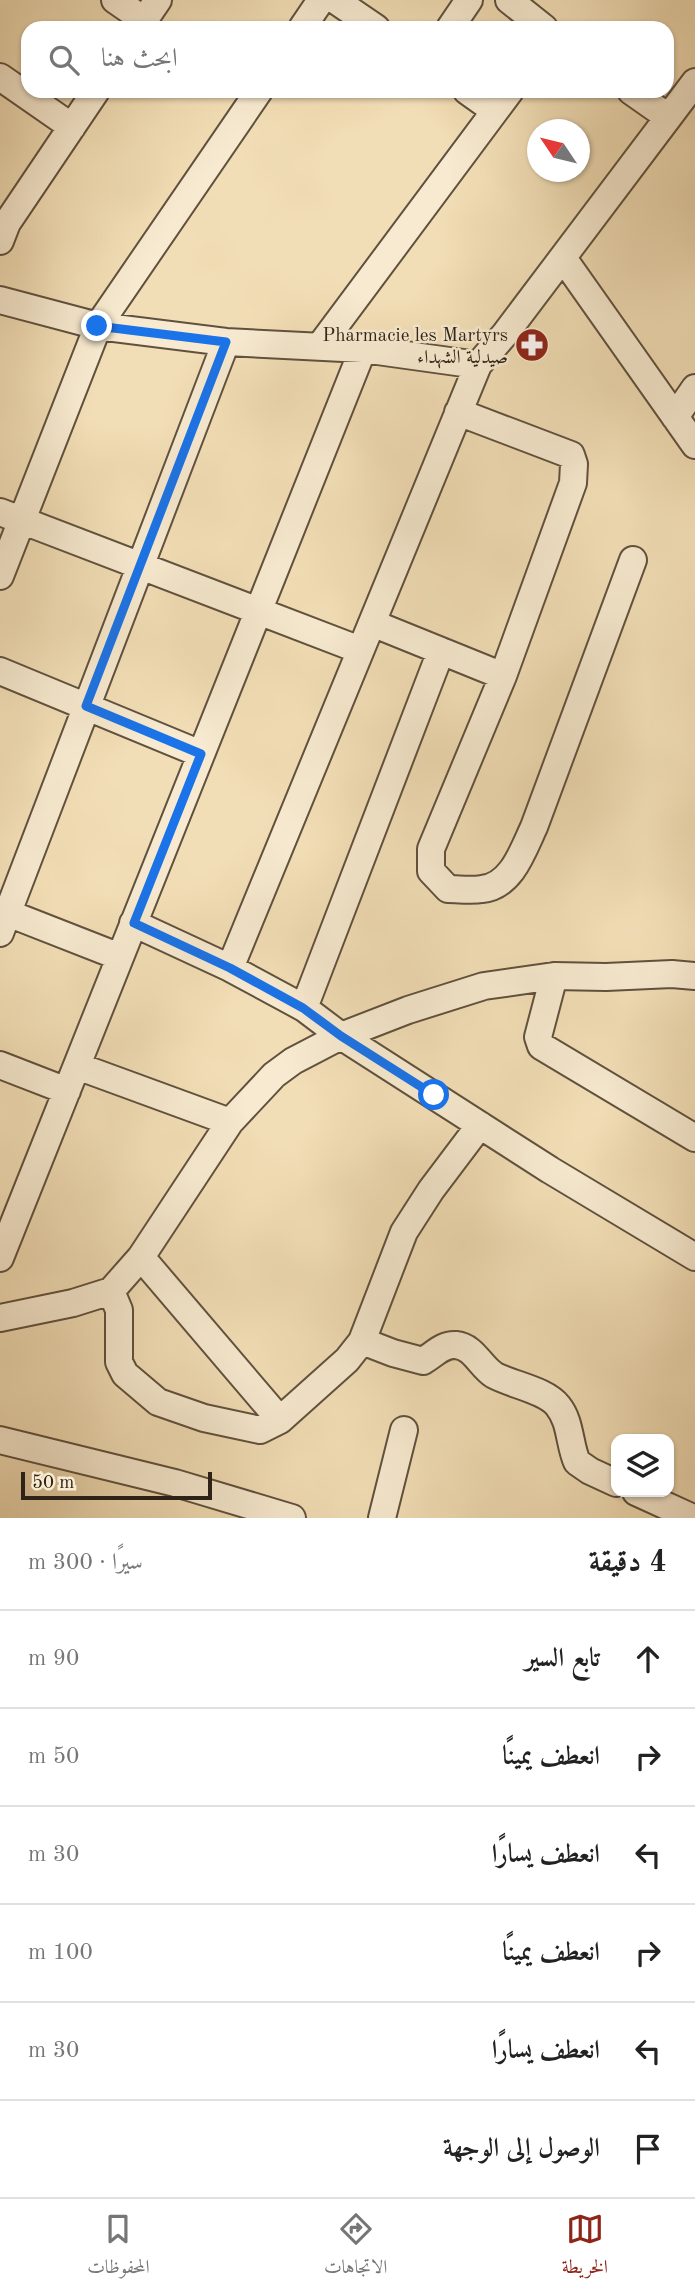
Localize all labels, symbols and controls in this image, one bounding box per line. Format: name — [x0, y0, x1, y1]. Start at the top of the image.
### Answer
search box — [21, 21, 674, 98]
icon: search — [45, 41, 83, 79]
text: ابحث هنا — [101, 46, 178, 72]
north arrow — [527, 119, 590, 182]
route end — [81, 310, 112, 341]
pharmacy icon: Pharmacie les Martyrs صيدلية الشهداء — [513, 326, 551, 364]
place label: Pharmacie les Martyrs صيدلية الشهداء — [322, 327, 508, 369]
route start — [418, 1079, 449, 1110]
map controls — [611, 1434, 674, 1497]
button: layers — [611, 1434, 674, 1497]
scale bar — [21, 1469, 212, 1501]
text: 50 m — [32, 1474, 74, 1493]
text: 4 دقيقة — [589, 1548, 667, 1578]
text: سيرًا · 300 m — [28, 1551, 143, 1574]
icon: ahead — [629, 1640, 667, 1678]
text: تابع السير — [525, 1646, 600, 1672]
text: 90 m — [28, 1647, 79, 1670]
icon: right — [629, 1738, 667, 1776]
text: انعطف يمينًا — [502, 1744, 600, 1770]
text: 50 m — [28, 1745, 79, 1768]
icon: left — [629, 1836, 667, 1874]
text: انعطف يسارًا — [492, 1842, 600, 1868]
text: 30 m — [28, 1843, 79, 1866]
icon: right — [629, 1934, 667, 1972]
text: انعطف يمينًا — [502, 1940, 600, 1966]
text: 100 m — [28, 1941, 93, 1964]
icon: left — [629, 2032, 667, 2070]
text: انعطف يسارًا — [492, 2038, 600, 2064]
text: 30 m — [28, 2039, 79, 2062]
icon: arrive — [629, 2130, 667, 2168]
text: الوصول إلى الوجهة — [443, 2136, 600, 2162]
tab: المحفوظات — [87, 2210, 150, 2285]
tab: الاتجاهات — [324, 2210, 387, 2285]
tab: الخريطة — [562, 2210, 608, 2285]

